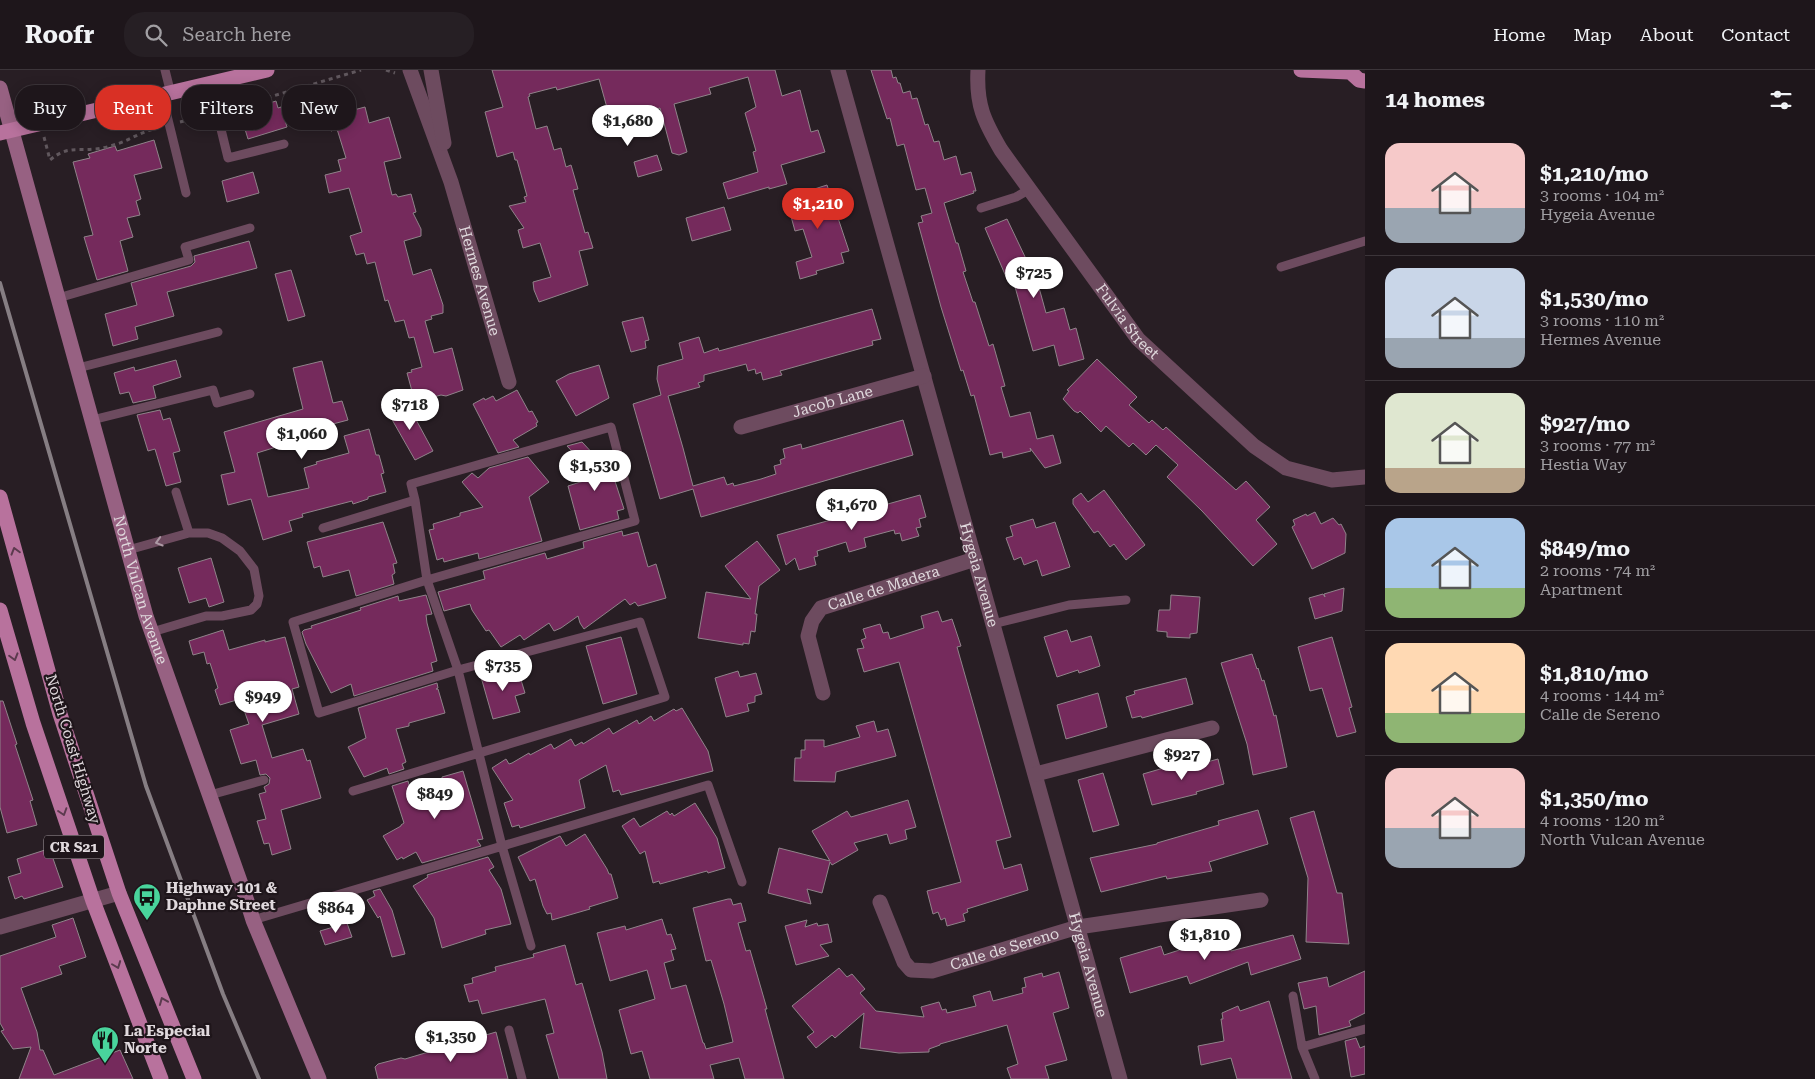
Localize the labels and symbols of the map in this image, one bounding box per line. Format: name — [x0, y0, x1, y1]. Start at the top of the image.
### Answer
pin: $1,680 — [587, 104, 669, 147]
pin: $1,210 — [777, 188, 859, 230]
street label: Hermes Avenue — [455, 224, 504, 338]
pin: $725 — [1004, 256, 1064, 299]
street label: Fulvia Street — [1092, 280, 1163, 363]
street label: Jacob Lane — [790, 382, 875, 421]
pin: $718 — [380, 388, 440, 431]
pin: $1,060 — [261, 418, 343, 460]
pin: $1,530 — [554, 450, 636, 492]
pin: $1,670 — [811, 488, 893, 531]
street label: North Vulcan Avenue — [110, 513, 171, 667]
street label: Hygeia Avenue — [956, 520, 1002, 629]
one-way arrow — [155, 536, 163, 546]
one-way arrow — [10, 547, 21, 555]
street label: Calle de Madera — [826, 562, 942, 614]
pin: $735 — [473, 650, 533, 692]
one-way arrow — [8, 652, 18, 660]
street label: North Coast Highway — [42, 672, 104, 826]
pin: $949 — [233, 680, 293, 723]
pin: $927 — [1152, 738, 1212, 781]
pin: $849 — [405, 778, 465, 820]
one-way arrow — [57, 807, 67, 815]
road number: CR S21 — [44, 836, 104, 859]
place label: Highway 101 & Daphne Street — [166, 879, 277, 914]
bus stop icon: Highway 101 & Daphne Street — [132, 882, 162, 921]
pin: $864 — [306, 892, 366, 934]
street label: Hygeia Avenue — [1065, 910, 1111, 1019]
pin: $1,810 — [1164, 918, 1246, 961]
street label: Calle de Sereno — [948, 924, 1061, 974]
one-way arrow — [111, 960, 121, 969]
one-way arrow — [159, 997, 169, 1006]
pin: $1,350 — [410, 1020, 492, 1063]
place label: La Especial Norte — [124, 1022, 210, 1057]
restaurant icon: La Especial Norte — [90, 1025, 120, 1064]

